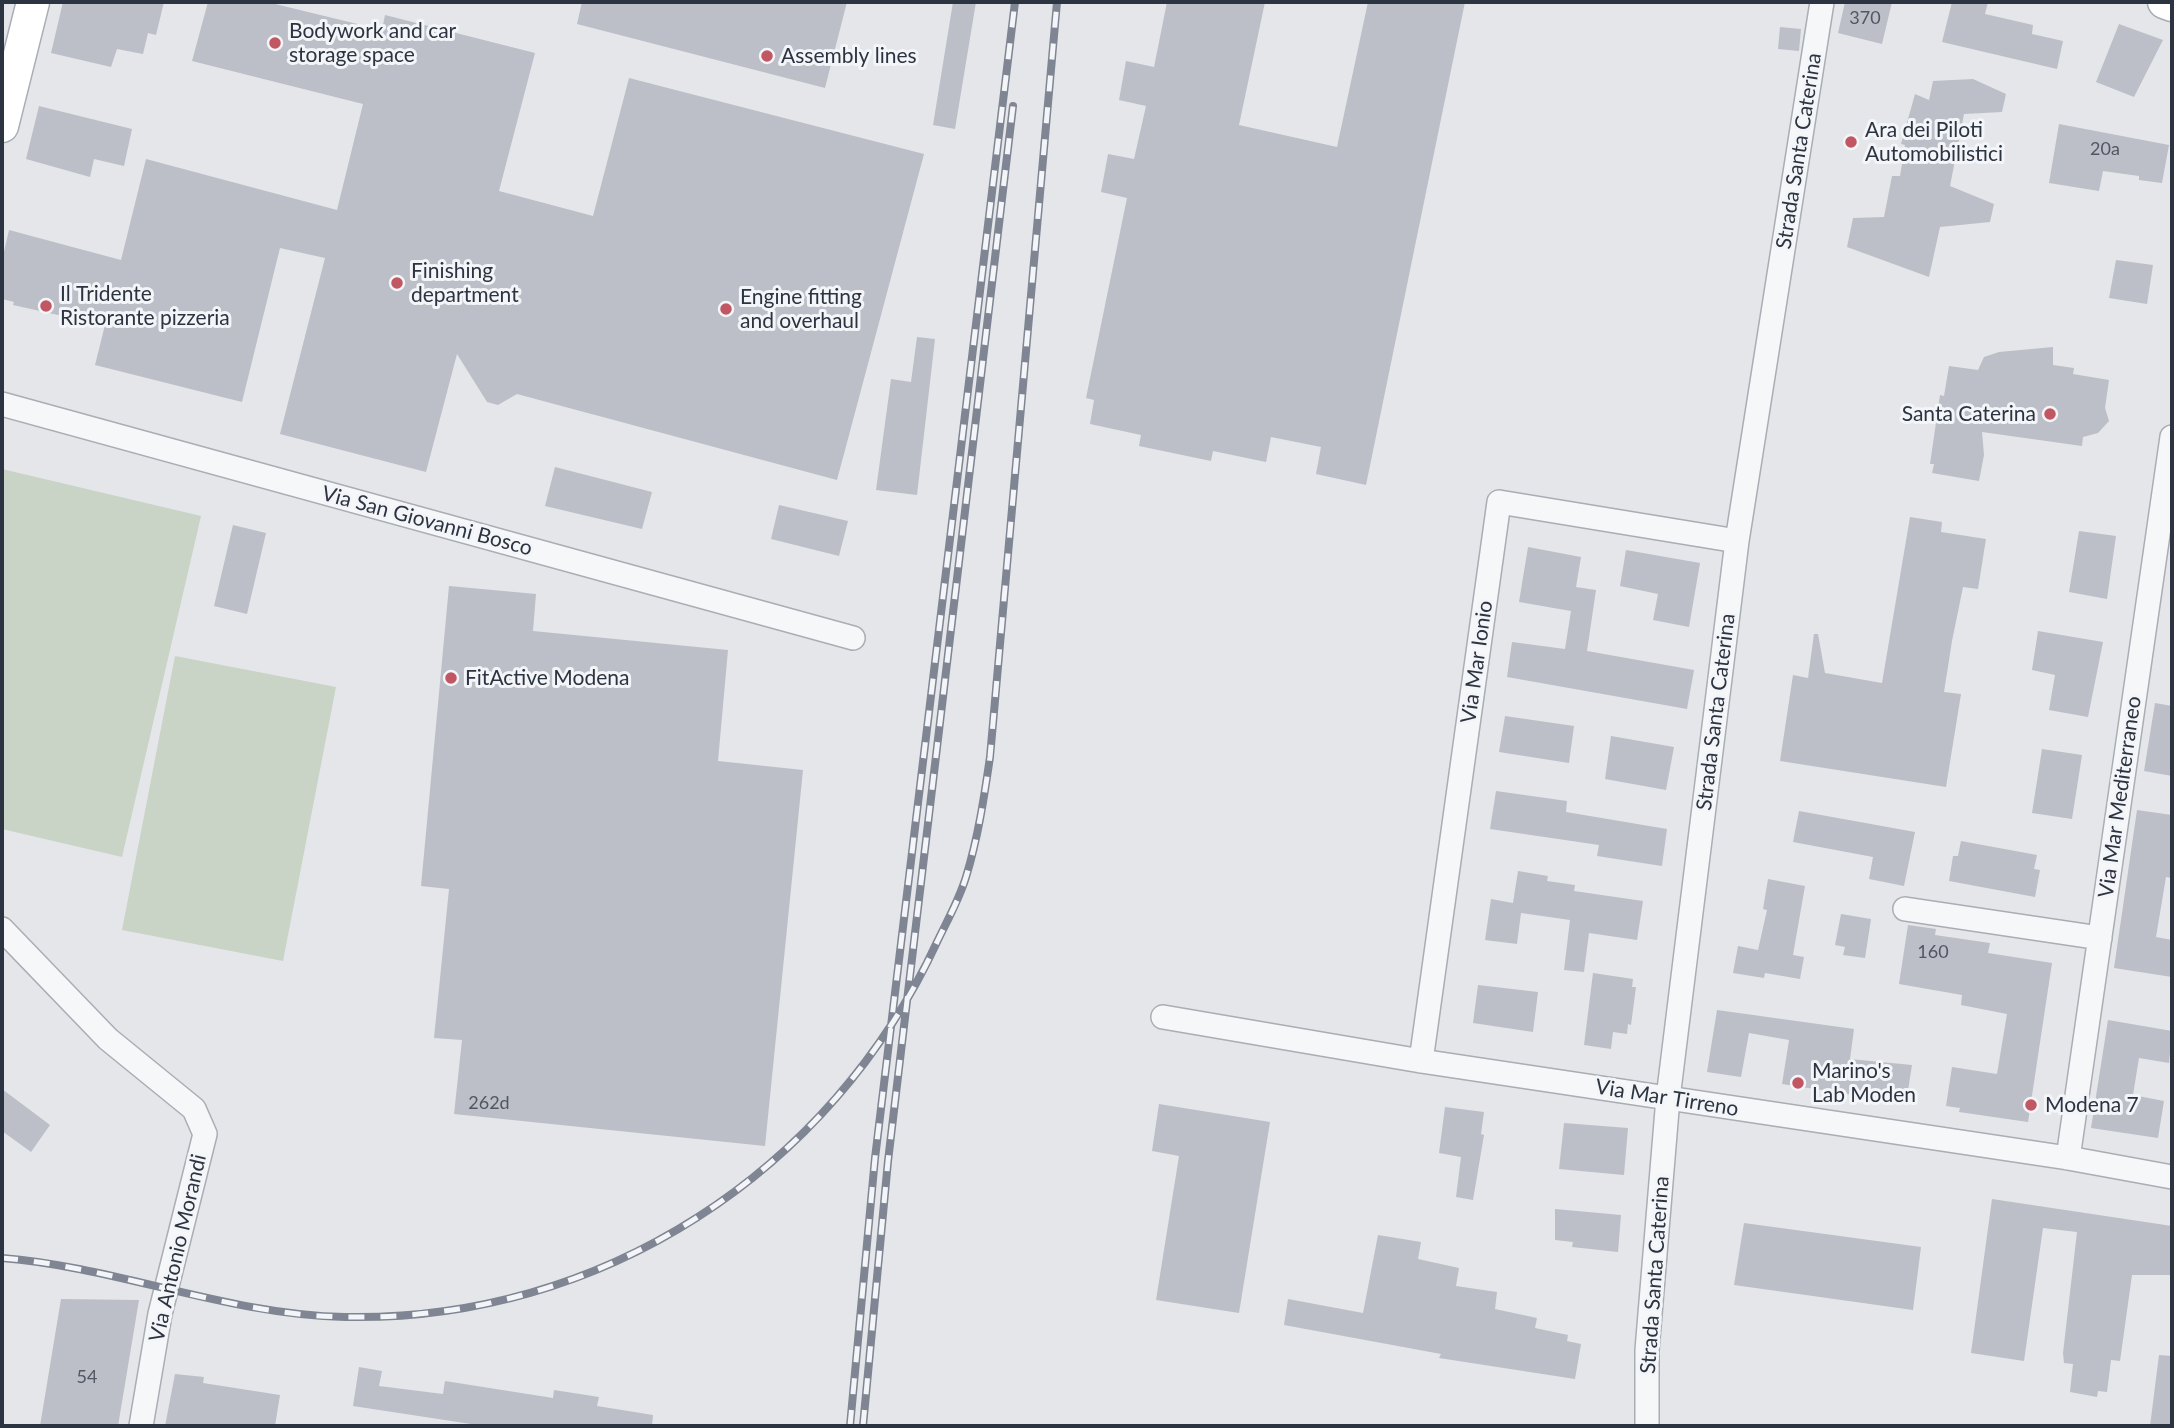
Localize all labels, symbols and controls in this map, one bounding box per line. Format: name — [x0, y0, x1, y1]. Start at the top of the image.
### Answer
house number: 370 — [1849, 7, 1881, 29]
place label: Bodywork and car storage space — [289, 18, 456, 68]
marker: Bodywork and car storage space — [267, 35, 283, 51]
place label: Assembly lines — [781, 43, 917, 69]
marker: Assembly lines — [759, 48, 775, 64]
street label: Strada Santa Caterina — [1771, 51, 1827, 251]
place label: Ara dei Piloti Automobilistici — [1865, 117, 2003, 167]
marker: Ara dei Piloti Automobilistici — [1843, 134, 1859, 150]
house number: 20a — [2090, 138, 2120, 160]
place label: Finishing department — [411, 258, 519, 308]
marker: Finishing department — [389, 275, 405, 291]
place label: Il Tridente Ristorante pizzeria — [60, 281, 230, 331]
place label: Engine fitting and overhaul — [740, 284, 862, 334]
marker: Il Tridente Ristorante pizzeria — [38, 298, 54, 314]
marker: Engine fitting and overhaul — [718, 301, 734, 317]
place label: Santa Caterina — [1902, 401, 2036, 427]
marker: Santa Caterina — [2042, 406, 2058, 422]
street label: Via San Giovanni Bosco — [319, 481, 535, 561]
street label: Via Mar Ionio — [1456, 599, 1498, 725]
street label: Strada Santa Caterina — [1691, 612, 1741, 812]
place label: FitActive Modena — [465, 665, 629, 691]
marker: FitActive Modena — [443, 670, 459, 686]
street label: Via Mar Mediterraneo — [2093, 694, 2147, 900]
house number: 160 — [1917, 941, 1949, 963]
place label: Marino's Lab Moden — [1812, 1058, 1916, 1108]
street label: Via Mar Tirreno — [1594, 1074, 1740, 1122]
marker: Marino's Lab Moden — [1790, 1075, 1806, 1091]
house number: 262d — [468, 1092, 510, 1114]
place label: Modena 7 — [2045, 1092, 2139, 1118]
marker: Modena 7 — [2023, 1097, 2039, 1113]
street label: Via Antonio Morandi — [144, 1152, 212, 1344]
street label: Strada Santa Caterina — [1636, 1175, 1674, 1375]
house number: 54 — [77, 1366, 97, 1388]

